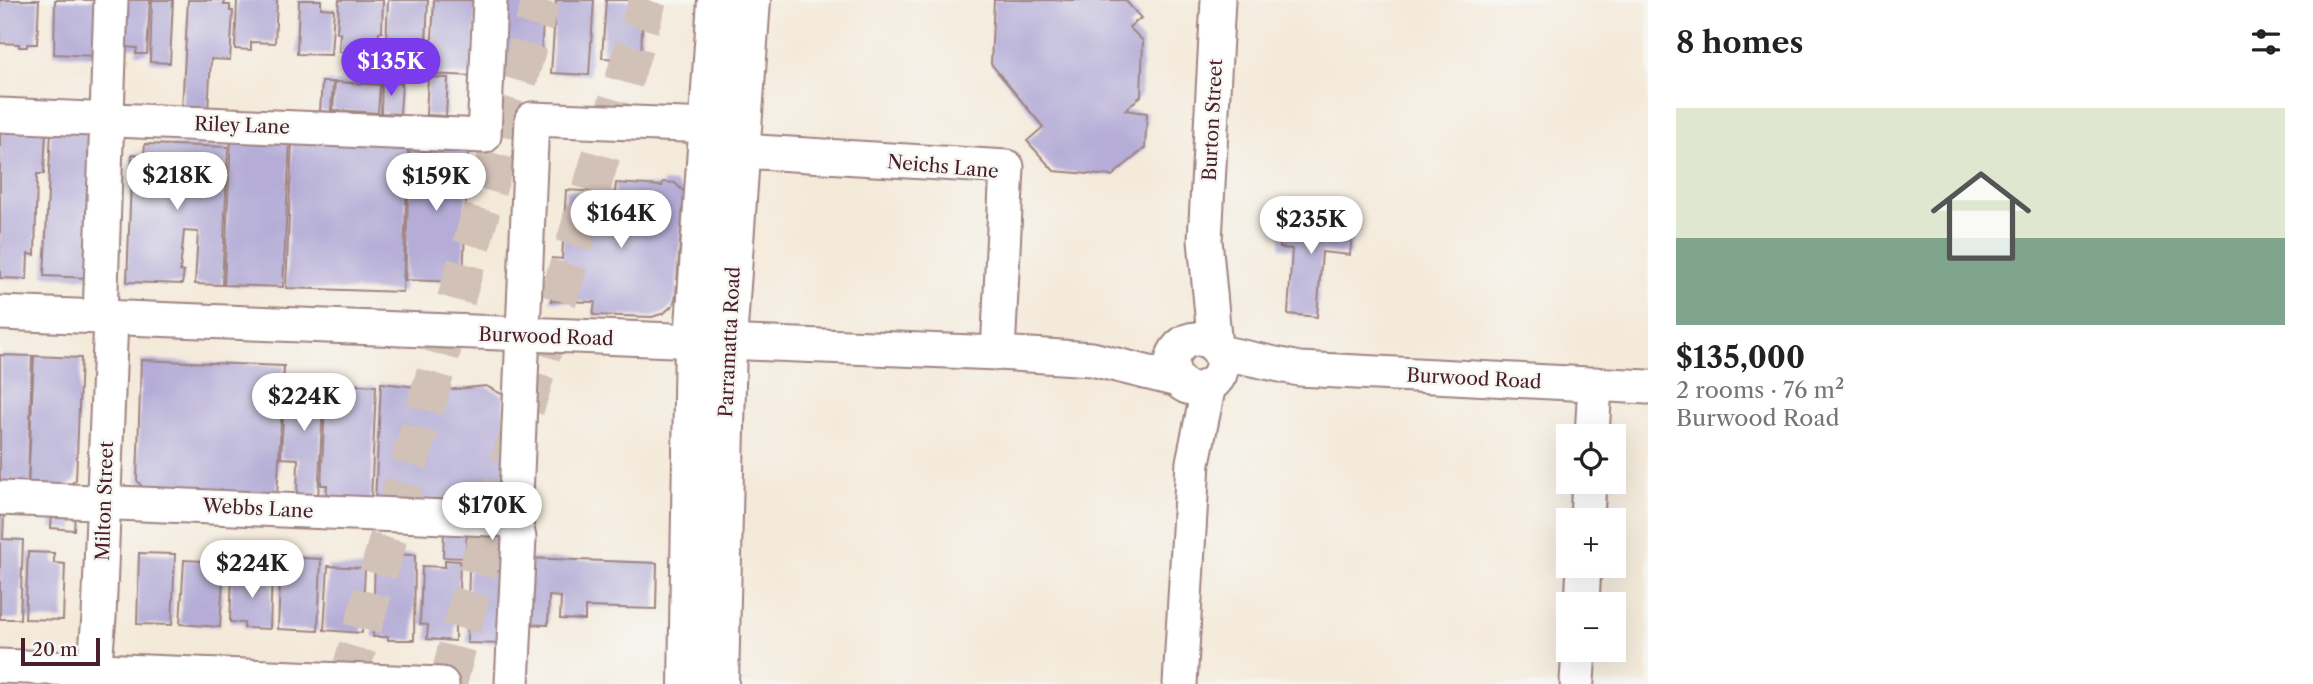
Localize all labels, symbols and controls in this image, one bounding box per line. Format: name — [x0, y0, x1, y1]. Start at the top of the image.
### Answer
icon: filters — [2247, 23, 2285, 61]
text: 8 homes — [1676, 24, 1803, 61]
pin: $135K — [342, 38, 440, 98]
text: $135K — [357, 47, 425, 75]
street label: Burton Street — [1198, 58, 1227, 182]
street label: Riley Lane — [194, 112, 290, 139]
street label: Neichs Lane — [886, 150, 1000, 183]
pin: $218K — [128, 152, 226, 212]
icon: home — [1918, 153, 2044, 279]
pin: $159K — [387, 154, 485, 213]
text: $218K — [142, 161, 212, 189]
text: $159K — [402, 162, 470, 190]
pin: $164K — [572, 190, 670, 250]
pin: $235K — [1262, 196, 1360, 256]
text: $164K — [587, 199, 655, 227]
text: $235K — [1276, 205, 1346, 233]
street label: Parramatta Road — [714, 265, 745, 418]
street label: Burwood Road — [478, 323, 614, 350]
text: $135,000 — [1676, 339, 1805, 376]
street label: Burwood Road — [1406, 363, 1542, 394]
pin: $224K — [255, 374, 353, 433]
text: 2 rooms · 76 m² — [1676, 376, 1844, 404]
text: $224K — [268, 382, 340, 410]
text: Burwood Road — [1676, 404, 1840, 432]
map controls — [1556, 424, 1626, 662]
button: locate — [1556, 424, 1626, 494]
street label: Milton Street — [91, 440, 118, 561]
pin: $170K — [443, 482, 541, 542]
text: $170K — [458, 491, 526, 519]
street label: Webbs Lane — [201, 494, 314, 523]
button: + — [1556, 508, 1626, 578]
pin: $224K — [203, 540, 301, 600]
text: $224K — [216, 549, 288, 577]
button: − — [1556, 592, 1626, 662]
scale bar — [21, 635, 100, 667]
text: 20 m — [32, 638, 78, 661]

